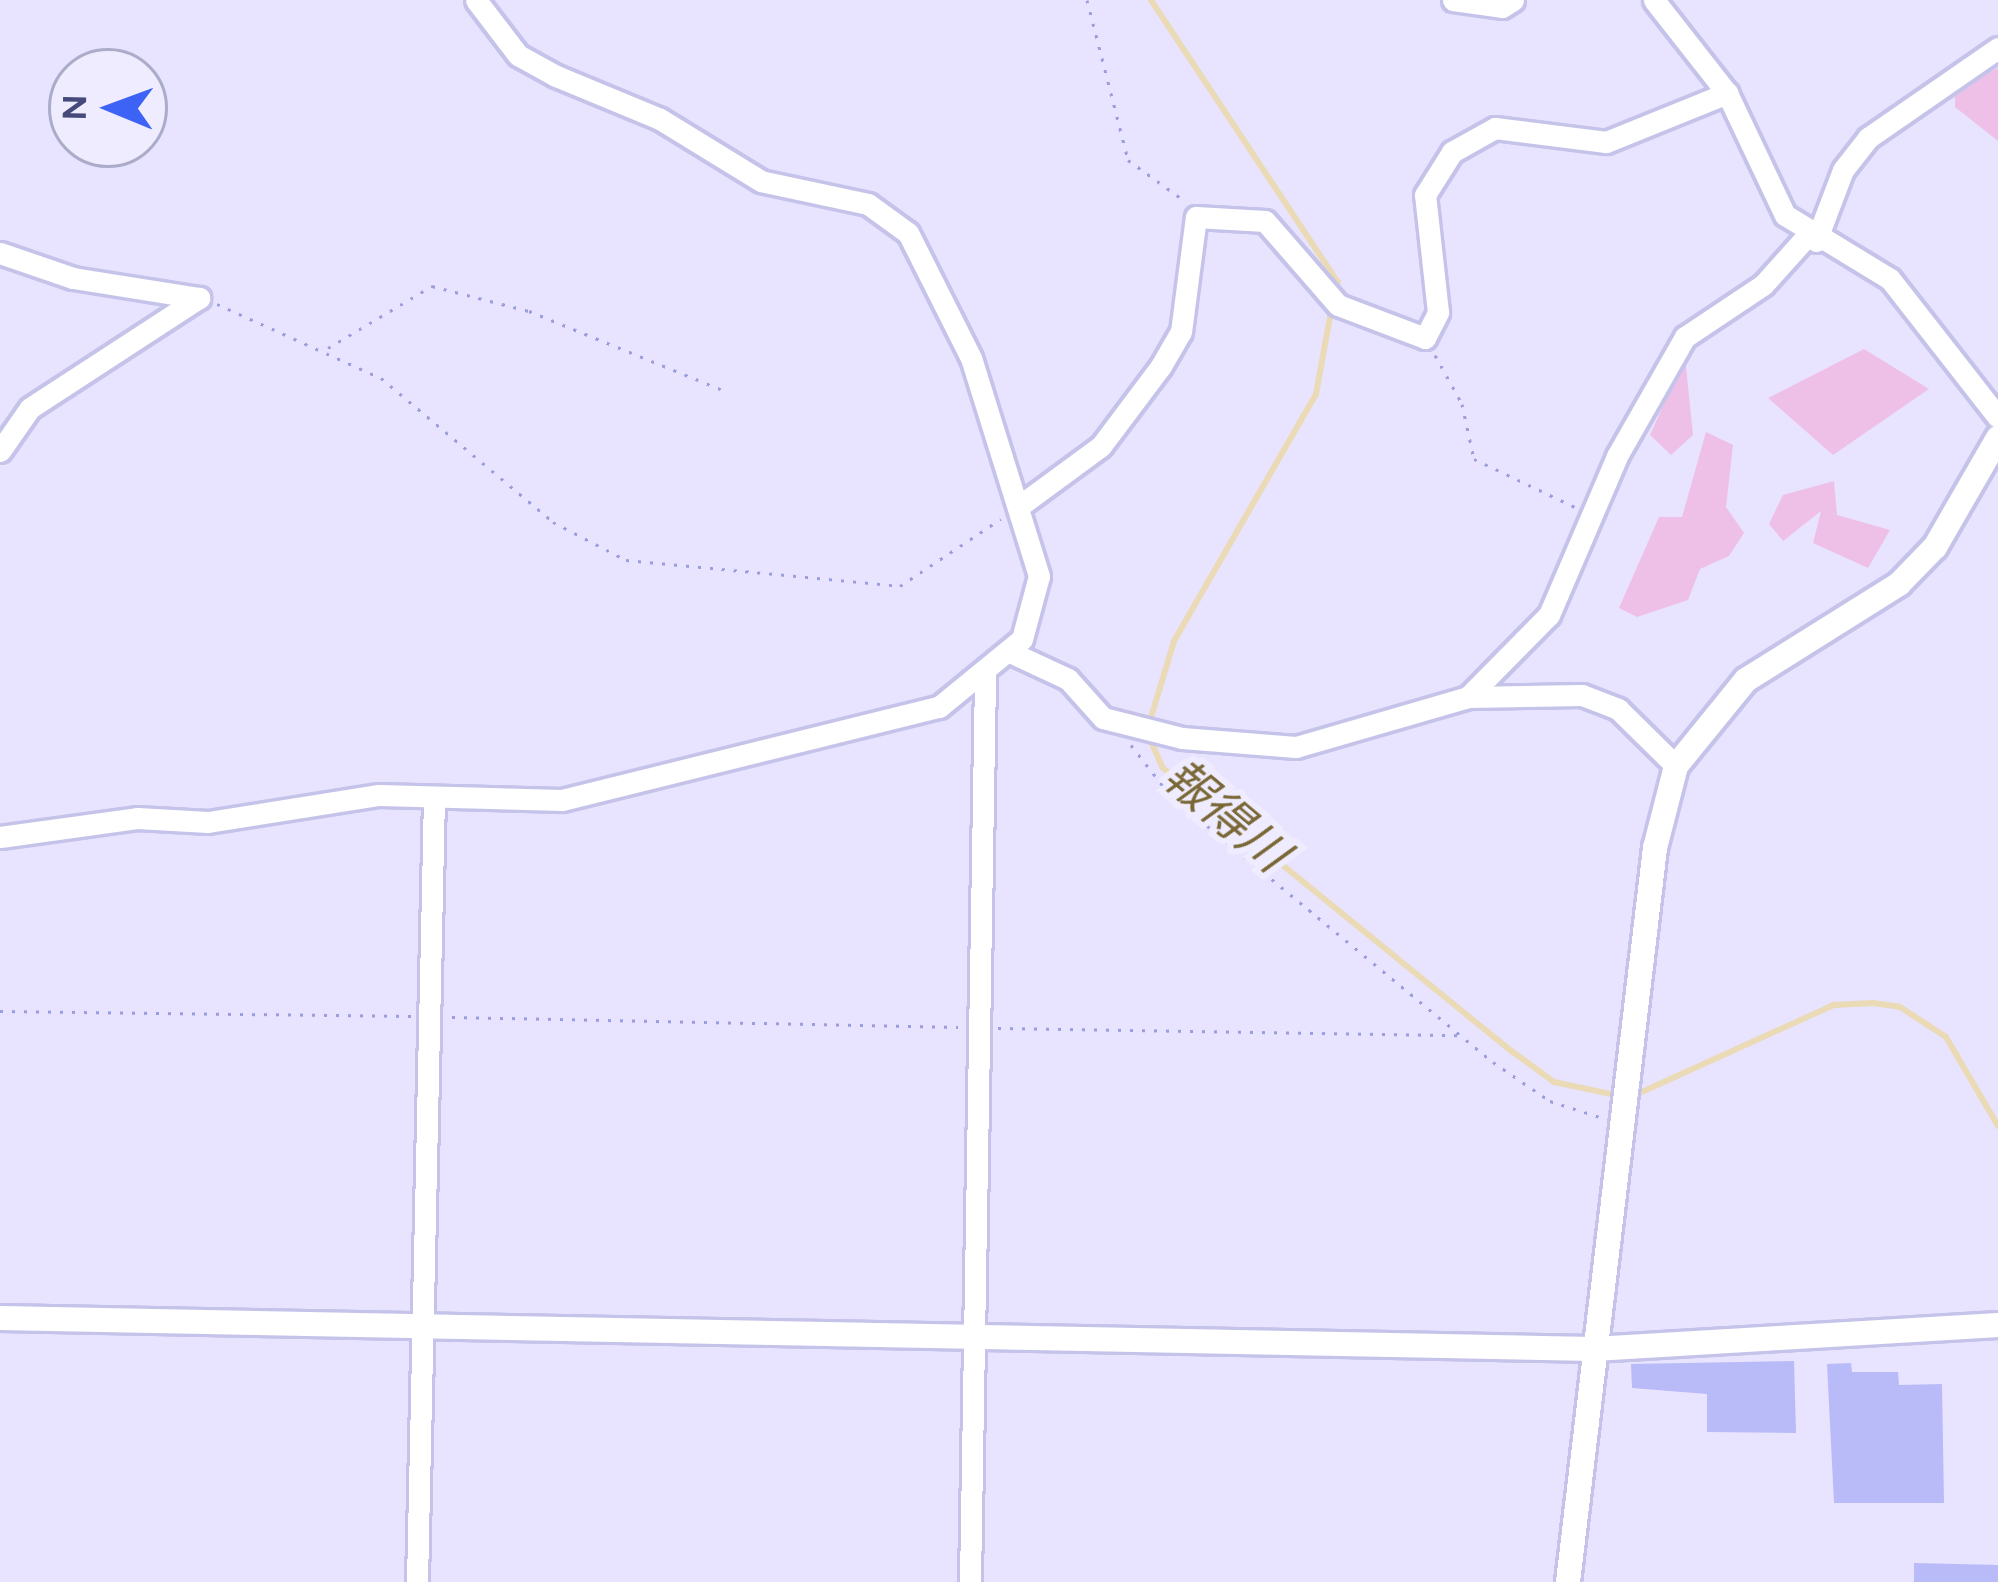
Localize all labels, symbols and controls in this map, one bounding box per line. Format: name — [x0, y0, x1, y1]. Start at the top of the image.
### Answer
north arrow — [48, 48, 168, 168]
text: N — [55, 94, 94, 121]
water label: 報得川 — [1152, 747, 1300, 883]

